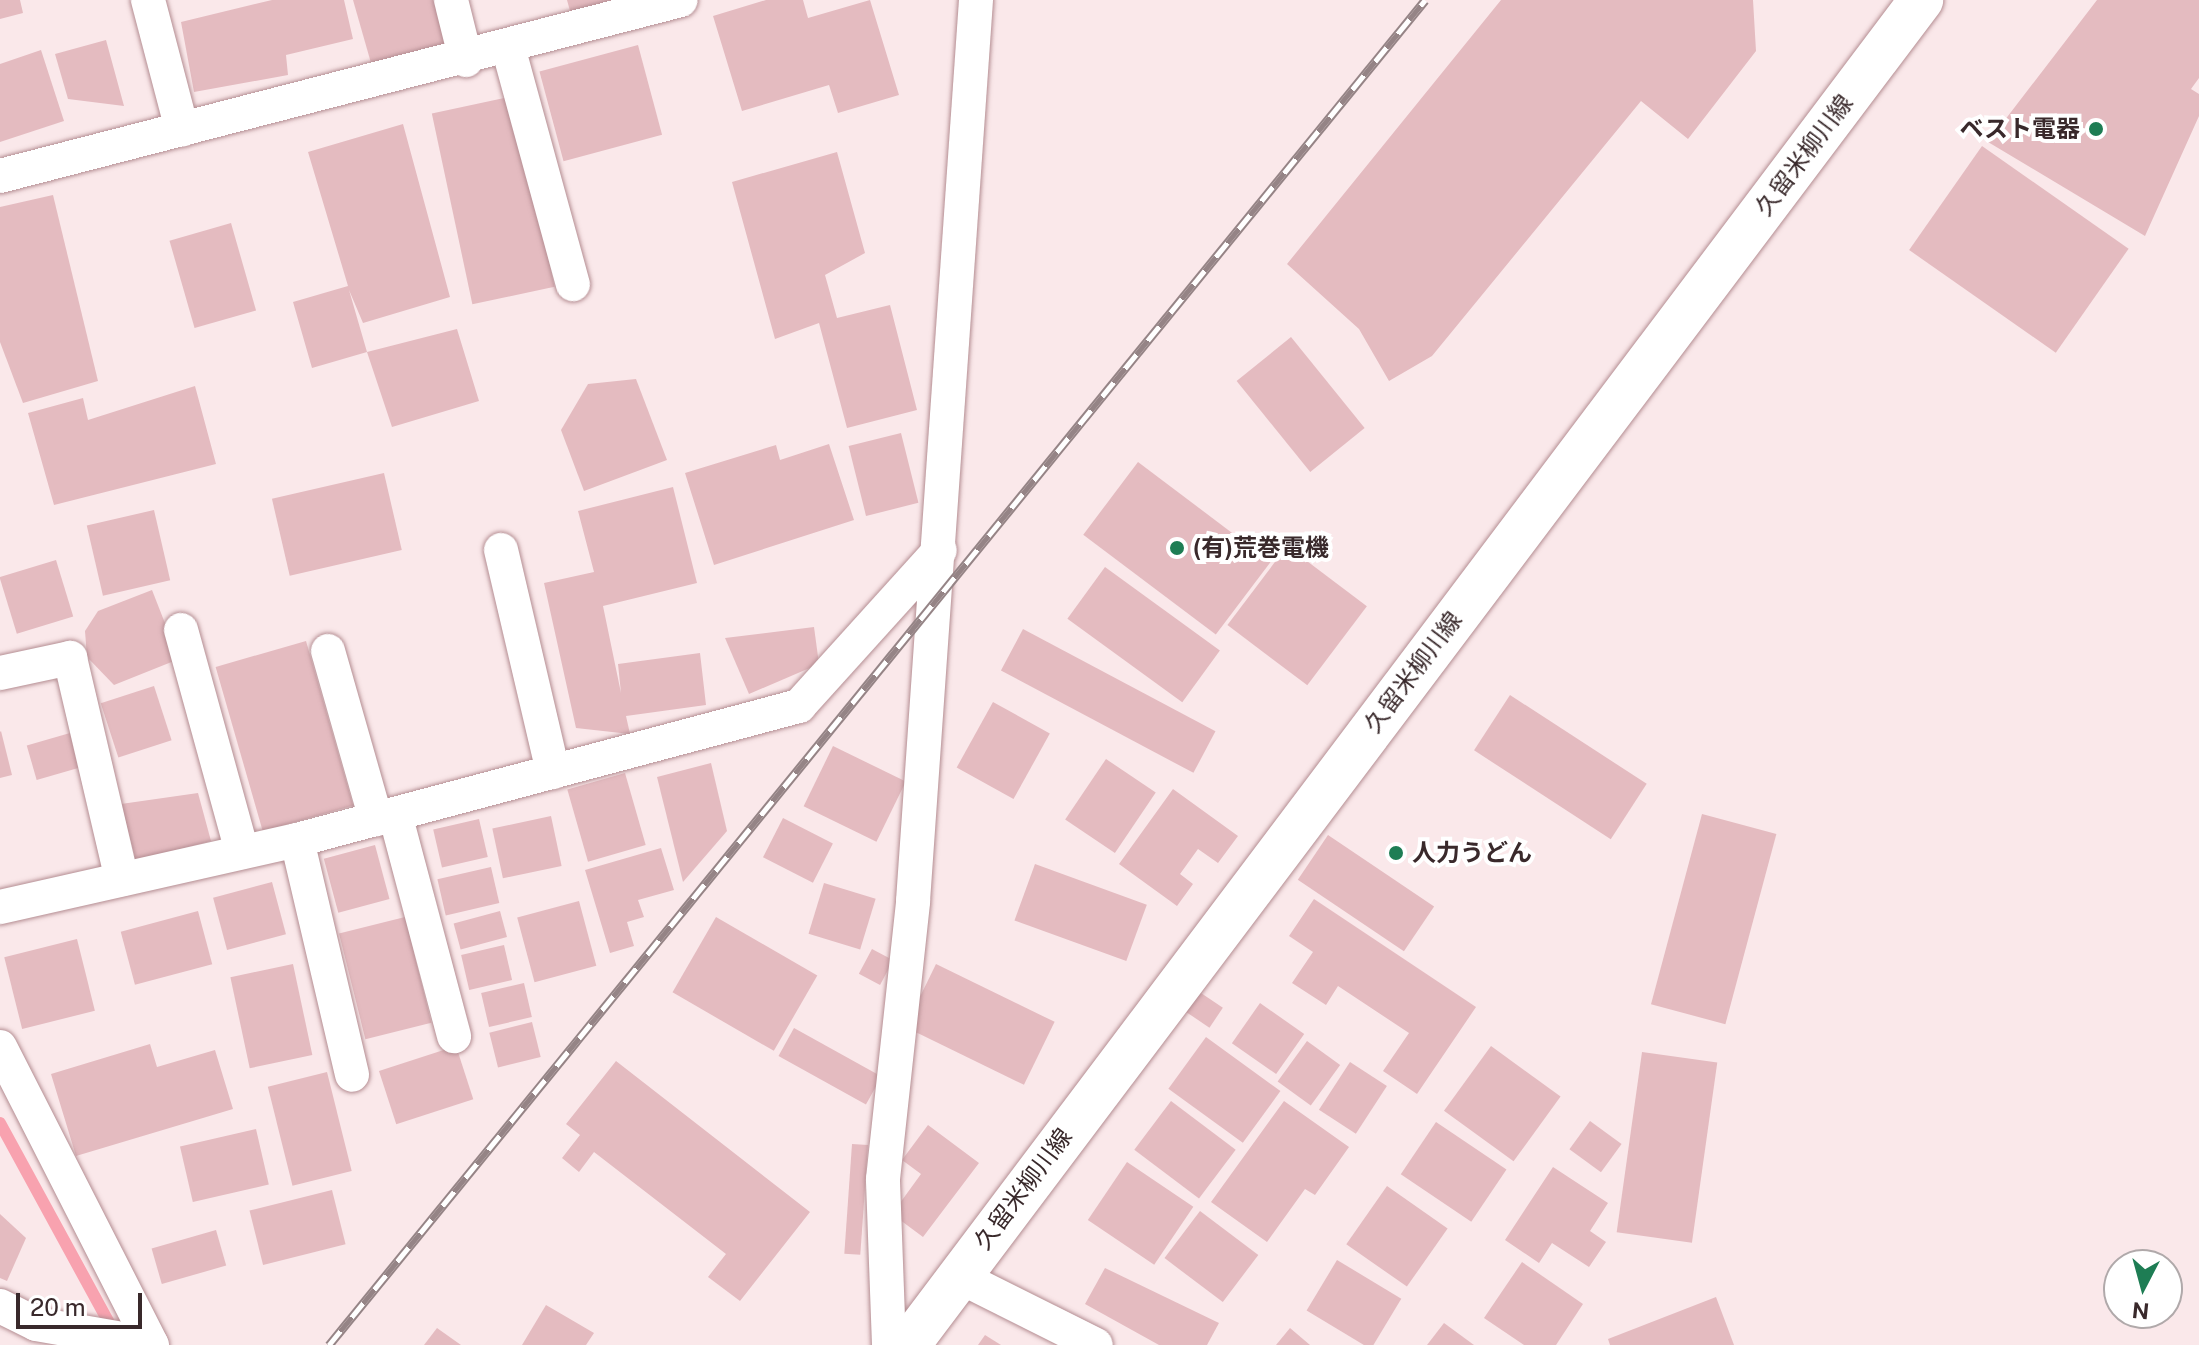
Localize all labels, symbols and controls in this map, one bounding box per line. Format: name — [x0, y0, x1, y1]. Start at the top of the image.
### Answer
street label: 久留米柳川線 — [1749, 89, 1859, 221]
place label: ベスト電器 — [1960, 115, 2080, 143]
marker: ベスト電器 — [2087, 120, 2105, 138]
place label: (有)荒巻電機 — [1193, 534, 1329, 562]
marker: (有)荒巻電機 — [1168, 539, 1186, 557]
street label: 久留米柳川線 — [1358, 606, 1468, 738]
place label: 人力うどん — [1412, 839, 1532, 867]
marker: 人力うどん — [1387, 844, 1405, 862]
street label: 久留米柳川線 — [968, 1123, 1078, 1255]
north arrow — [2103, 1249, 2183, 1329]
scale bar — [20, 1277, 146, 1327]
text: 20 m — [30, 1293, 86, 1321]
text: N — [2131, 1297, 2151, 1325]

